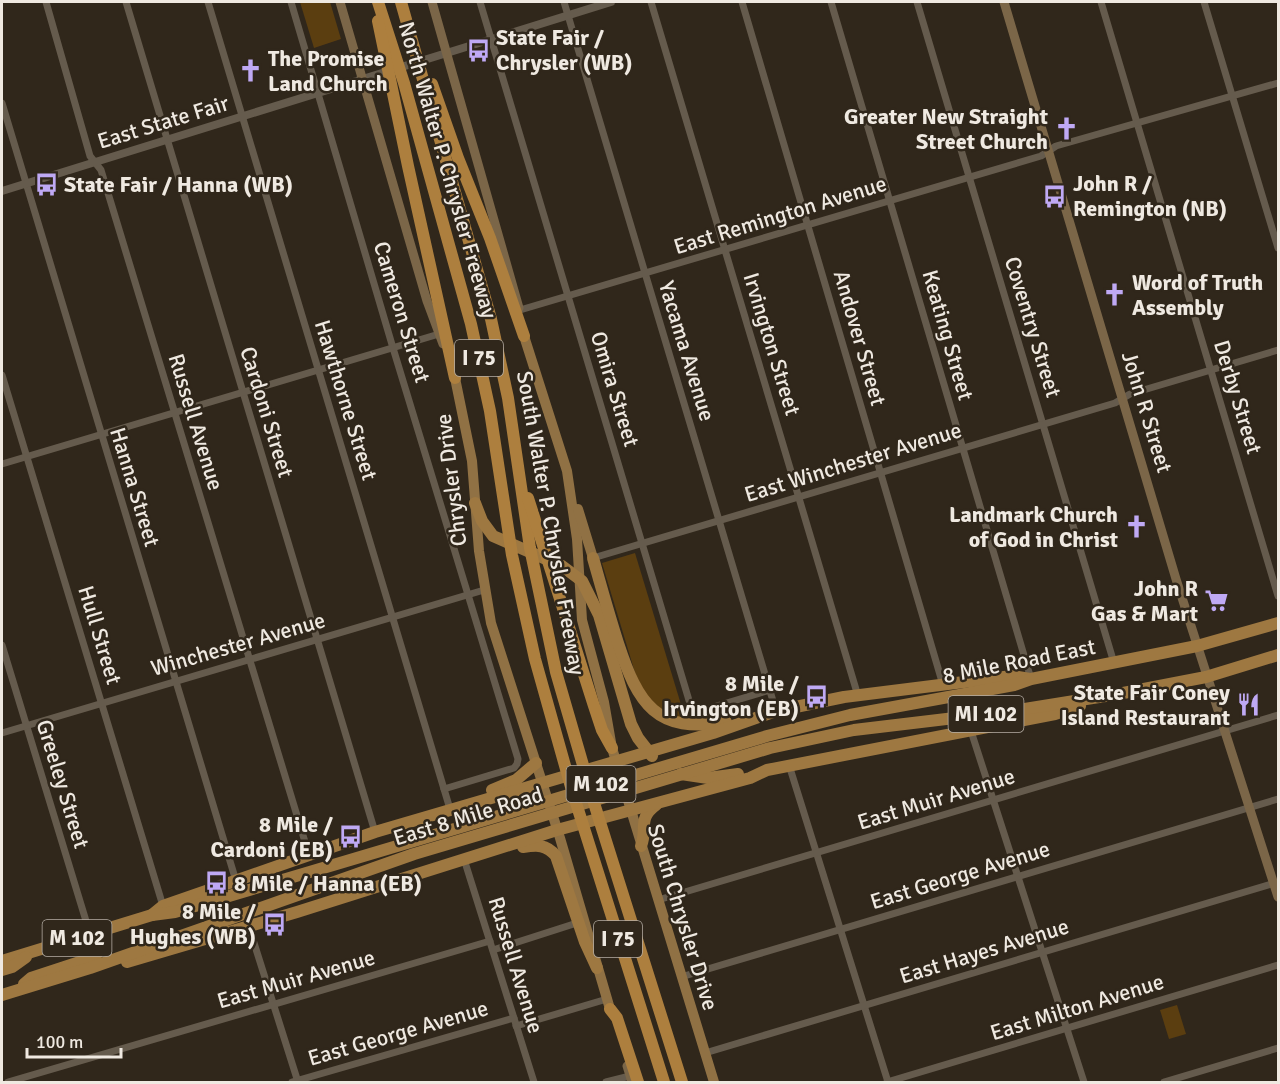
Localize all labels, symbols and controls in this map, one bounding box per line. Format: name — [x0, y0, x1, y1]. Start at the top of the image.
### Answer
street label: North Walter P. Chrysler Freeway — [393, 18, 504, 322]
place label: State Fair / Chrysler (WB) — [496, 24, 633, 76]
bus stop icon: State Fair / Chrysler (WB) — [465, 37, 491, 63]
place label: The Promise Land Church — [268, 45, 388, 97]
church icon: The Promise Land Church — [237, 58, 263, 84]
street label: East State Fair — [94, 89, 232, 155]
place label: Greater New Straight Street Church — [844, 103, 1048, 155]
church icon: Greater New Straight Street Church — [1053, 116, 1079, 142]
street label: East Remington Avenue — [670, 170, 890, 260]
place label: John R / Remington (NB) — [1073, 170, 1227, 222]
bus stop icon: State Fair / Hanna (WB) — [33, 171, 59, 197]
place label: State Fair / Hanna (WB) — [64, 171, 293, 198]
bus stop icon: John R / Remington (NB) — [1042, 183, 1068, 209]
street label: Cameron Street — [368, 238, 436, 386]
street label: Coventry Street — [999, 253, 1067, 401]
street label: Andover Street — [828, 267, 892, 409]
street label: Keating Street — [917, 267, 980, 404]
street label: Irvington Street — [738, 269, 807, 419]
place label: Word of Truth Assembly — [1132, 269, 1263, 321]
street label: Yacama Avenue — [653, 278, 721, 424]
church icon: Word of Truth Assembly — [1101, 282, 1127, 308]
street label: Hawthorne Street — [309, 317, 383, 484]
street label: Omira Street — [585, 328, 645, 450]
street label: Derby Street — [1208, 337, 1268, 457]
road number: I 75 — [455, 340, 503, 376]
street label: Cardoni Street — [234, 343, 300, 481]
street label: John R Street — [1116, 348, 1178, 476]
street label: Russell Avenue — [162, 350, 230, 494]
street label: South Walter P. Chrysler Freeway — [511, 369, 591, 678]
street label: Chrysler Drive — [429, 412, 473, 548]
street label: East Winchester Avenue — [741, 416, 965, 508]
street label: Hanna Street — [104, 424, 166, 550]
place label: Landmark Church of God in Christ — [949, 501, 1118, 553]
church icon: Landmark Church of God in Christ — [1123, 514, 1149, 540]
place label: John R Gas & Mart — [1091, 575, 1198, 627]
street label: Hull Street — [72, 582, 128, 688]
supermarket icon: John R Gas & Mart — [1203, 588, 1229, 614]
street label: Winchester Avenue — [148, 606, 328, 682]
street label: 8 Mile Road East — [940, 633, 1098, 689]
place label: 8 Mile / Irvington (EB) — [663, 670, 799, 722]
place label: State Fair Coney Island Restaurant — [1061, 679, 1230, 731]
bus stop icon: 8 Mile / Irvington (EB) — [804, 683, 830, 709]
restaurant icon: State Fair Coney Island Restaurant — [1235, 692, 1261, 718]
road number: MI 102 — [948, 696, 1024, 732]
street label: Greeley Street — [31, 716, 95, 852]
street label: East Muir Avenue — [854, 762, 1018, 836]
road number: M 102 — [566, 766, 636, 802]
street label: East 8 Mile Road — [390, 780, 546, 852]
place label: 8 Mile / Cardoni (EB) — [210, 811, 333, 863]
street label: South Chrysler Drive — [642, 821, 724, 1013]
bus stop icon: 8 Mile / Cardoni (EB) — [338, 824, 364, 850]
street label: East George Avenue — [867, 835, 1053, 915]
bus stop icon: 8 Mile / Hanna (EB) — [203, 870, 229, 896]
place label: 8 Mile / Hanna (EB) — [234, 870, 422, 897]
street label: Russell Avenue — [482, 893, 550, 1037]
place label: 8 Mile / Hughes (WB) — [130, 898, 256, 950]
bus stop icon: 8 Mile / Hughes (WB) — [261, 911, 287, 937]
street label: East Hayes Avenue — [896, 912, 1072, 990]
road number: M 102 — [42, 920, 112, 956]
road number: I 75 — [594, 921, 642, 957]
street label: East Muir Avenue — [214, 944, 378, 1014]
street label: East Milton Avenue — [987, 968, 1167, 1046]
street label: East George Avenue — [305, 994, 491, 1072]
scale bar — [27, 1021, 122, 1059]
text: 100 m — [36, 1031, 83, 1053]

